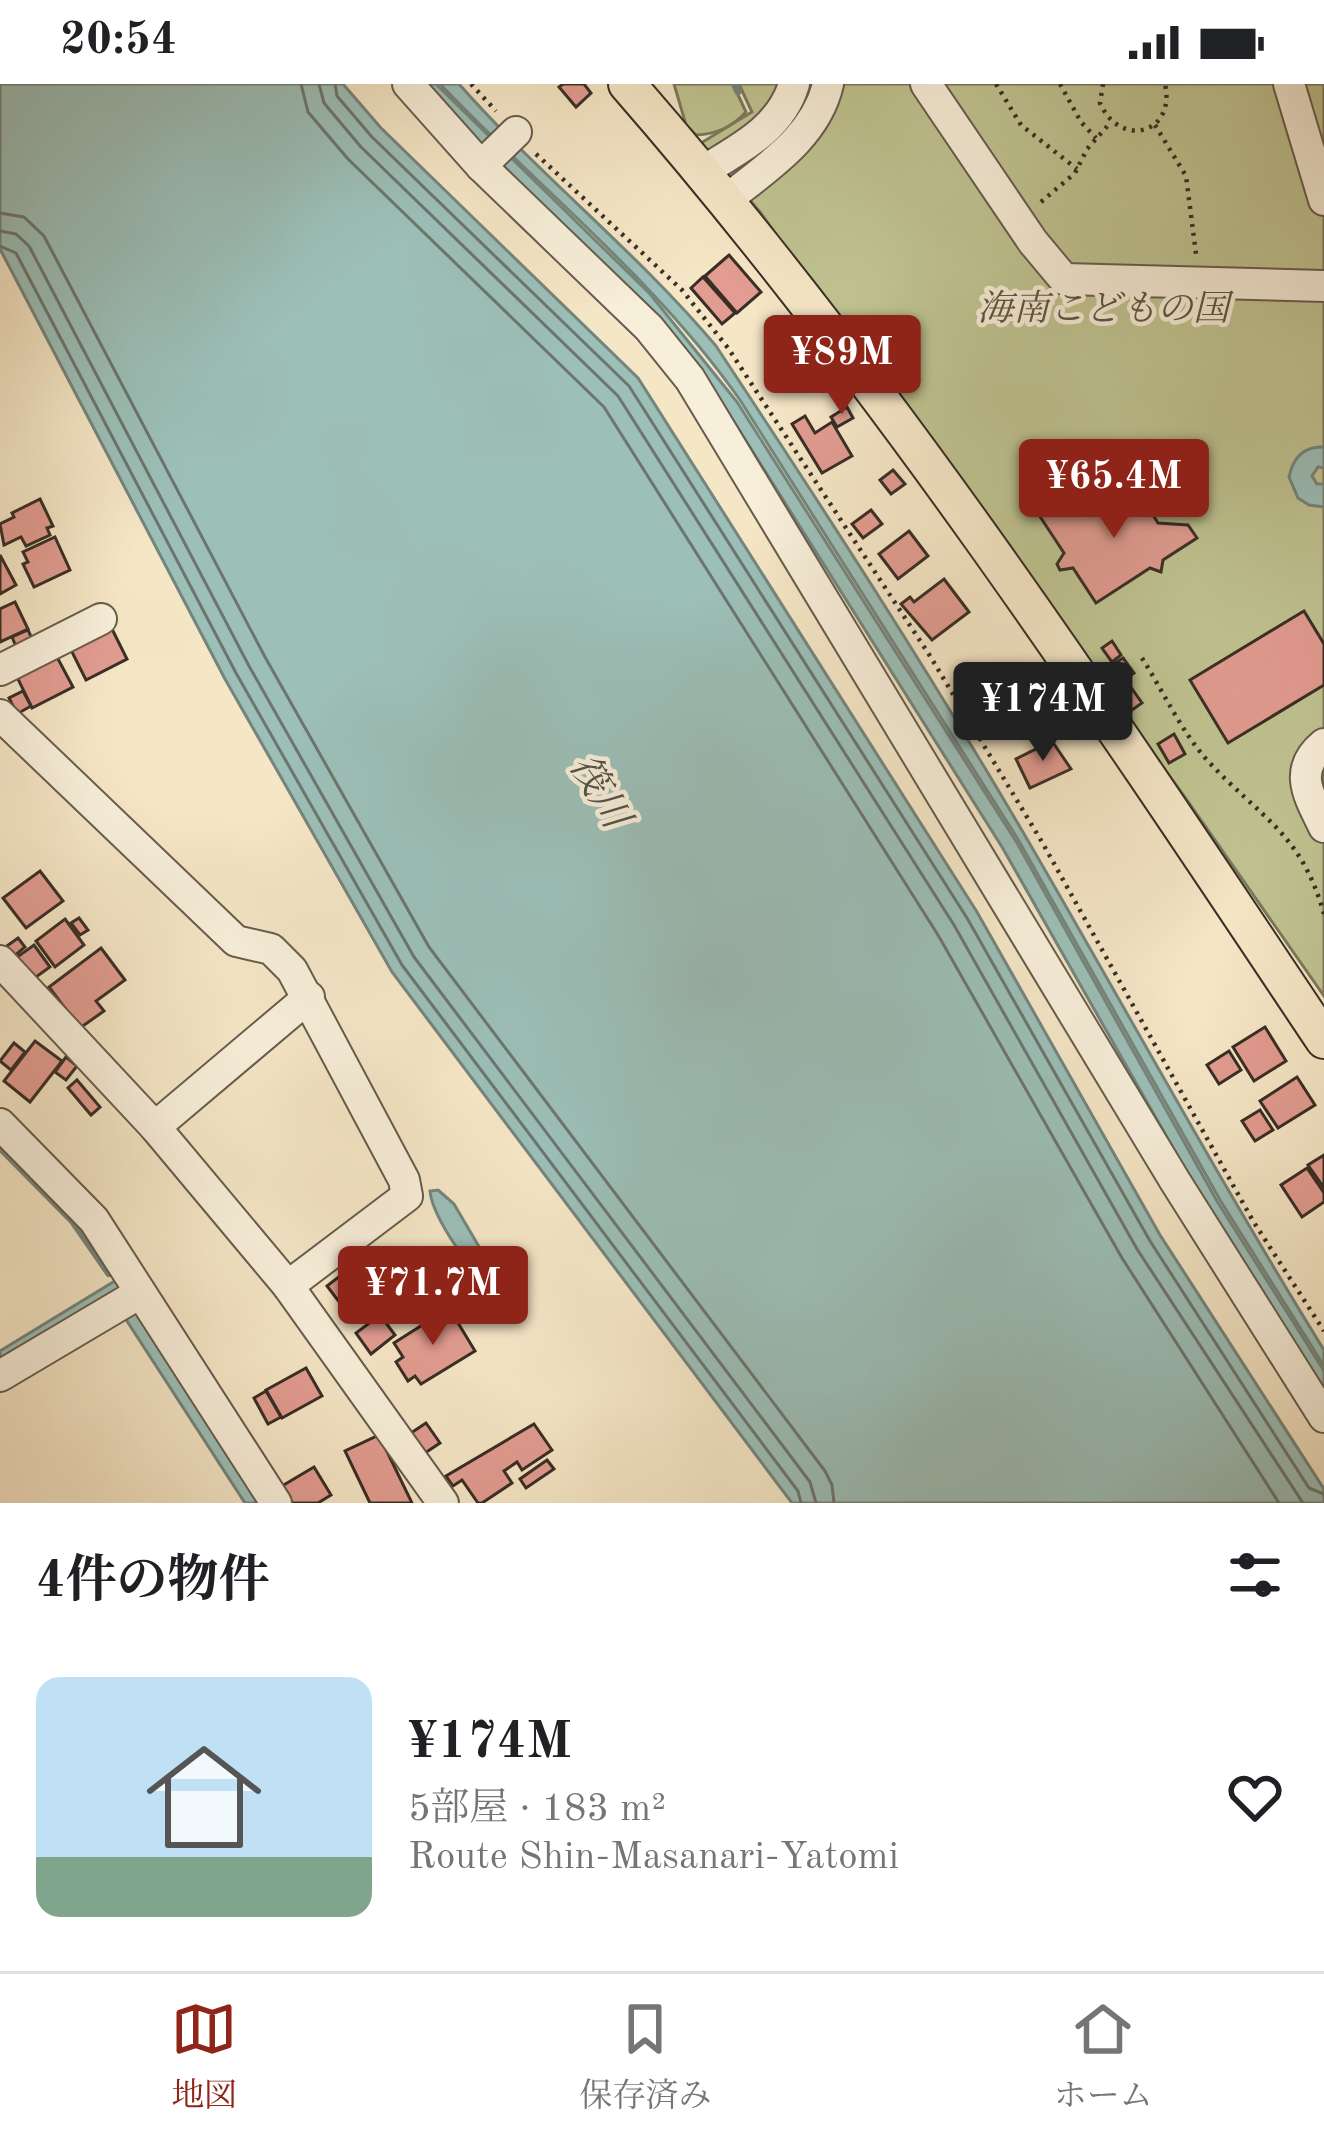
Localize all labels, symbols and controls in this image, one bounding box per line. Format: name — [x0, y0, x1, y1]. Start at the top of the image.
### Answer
text: 20:54 — [60, 19, 177, 64]
park label: 海南こどもの国 — [977, 289, 1234, 329]
pin: ¥89M — [771, 315, 913, 417]
text: ¥89M — [791, 334, 893, 373]
pin: ¥65.4M — [1016, 439, 1212, 541]
text: ¥65.4M — [1046, 458, 1182, 497]
pin: ¥174M — [959, 662, 1127, 764]
text: ¥174M — [980, 681, 1106, 720]
water label: 筏川 — [561, 747, 639, 839]
pin: ¥71.7M — [335, 1246, 531, 1348]
text: ¥71.7M — [365, 1265, 501, 1304]
icon: filters — [1222, 1542, 1288, 1608]
text: 4件の物件 — [36, 1557, 270, 1608]
text: ¥174M — [408, 1718, 572, 1769]
icon: home — [132, 1725, 276, 1869]
icon: heart — [1222, 1764, 1288, 1830]
text: 5部屋 · 183 m² — [408, 1790, 666, 1829]
text: Route Shin-Masanari-Yatomi — [408, 1838, 899, 1877]
tab: 地図 — [171, 1996, 237, 2118]
tab: 保存済み — [579, 1996, 711, 2118]
tab: ホーム — [1054, 1996, 1153, 2118]

